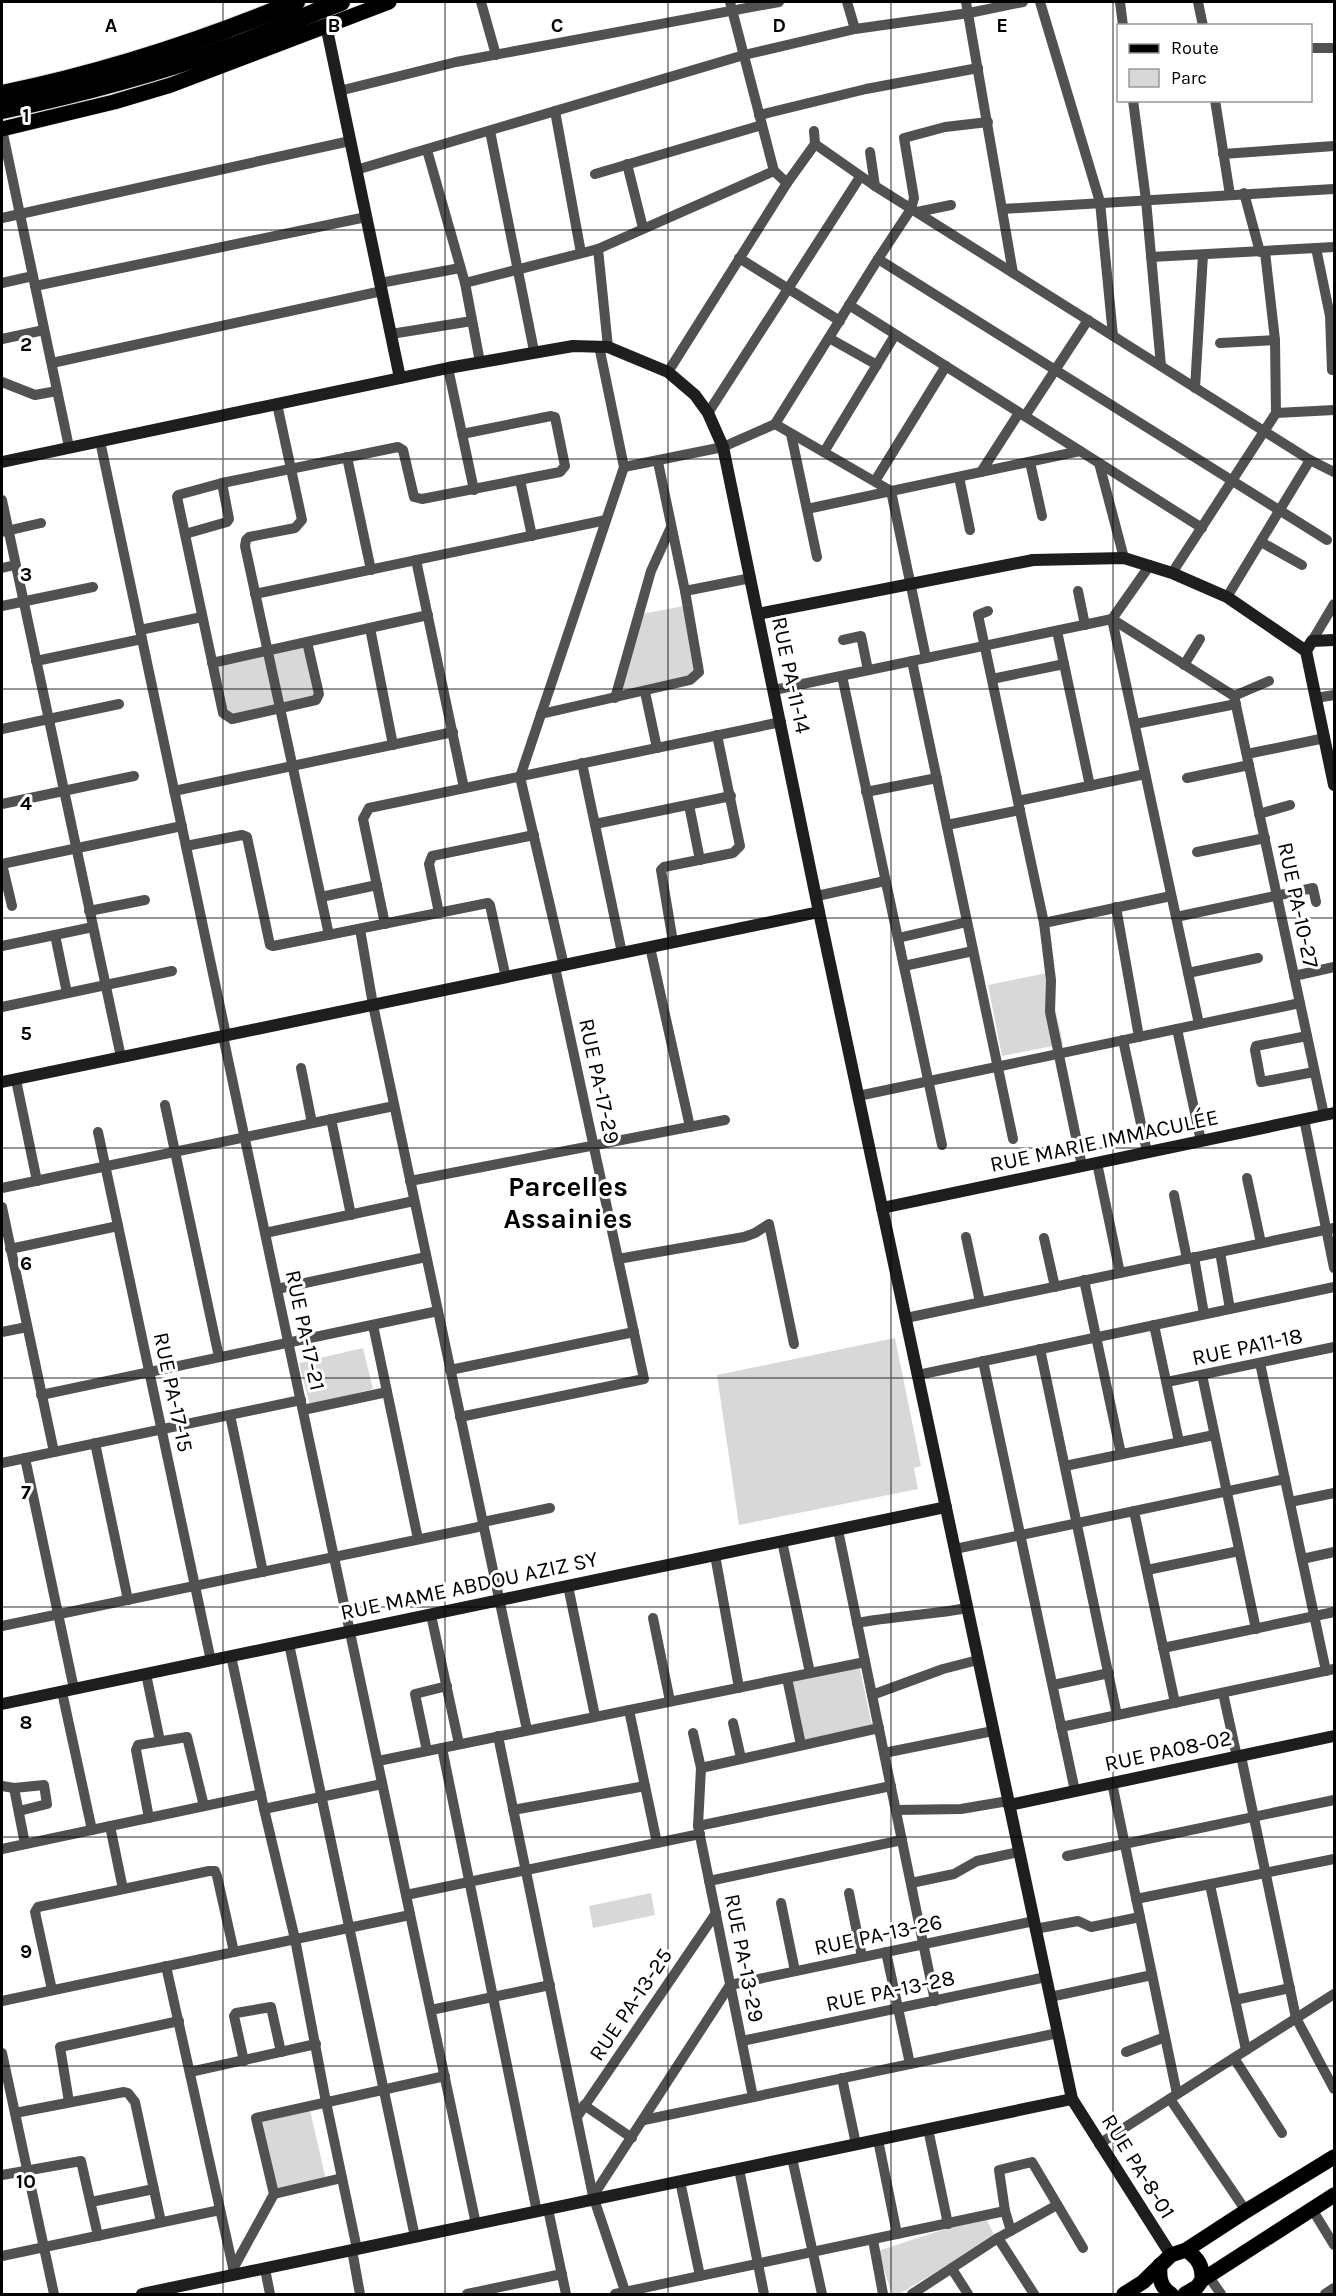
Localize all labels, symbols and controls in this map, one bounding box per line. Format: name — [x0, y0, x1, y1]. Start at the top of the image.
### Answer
text: A — [105, 14, 118, 37]
text: B — [328, 14, 340, 37]
text: C — [551, 14, 563, 37]
text: D — [772, 14, 786, 37]
text: E — [996, 14, 1008, 37]
legend — [1117, 24, 1312, 102]
text: Route — [1171, 37, 1219, 59]
text: Parc — [1171, 67, 1207, 89]
text: 1 — [22, 104, 30, 127]
text: 2 — [20, 333, 32, 356]
text: 3 — [20, 563, 32, 586]
street label: RUE PA-11-14 — [766, 614, 816, 736]
text: 4 — [20, 792, 32, 815]
street label: RUE PA-10-27 — [1272, 840, 1324, 971]
street label: RUE PA-17-29 — [573, 1016, 625, 1146]
text: 5 — [20, 1022, 32, 1045]
street label: RUE MARIE IMMACULÉE — [987, 1103, 1221, 1178]
district label: Parcelles Assainies — [504, 1170, 632, 1235]
text: 6 — [20, 1252, 32, 1275]
street label: RUE PA-17-21 — [280, 1268, 330, 1393]
street label: RUE PA11-18 — [1190, 1323, 1305, 1371]
street label: RUE PA-17-15 — [148, 1330, 198, 1455]
text: 7 — [21, 1481, 31, 1504]
street label: RUE MAME ABDOU AZIZ SY — [338, 1546, 600, 1626]
text: 8 — [20, 1711, 32, 1734]
street label: RUE PA08-02 — [1102, 1725, 1234, 1777]
street label: RUE PA-13-29 — [719, 1892, 769, 2025]
street label: RUE PA-13-26 — [812, 1909, 945, 1961]
text: 9 — [20, 1940, 32, 1963]
street label: RUE PA-13-25 — [584, 1943, 678, 2066]
street label: RUE PA-13-28 — [823, 1965, 957, 2017]
street label: RUE PA-8-01 — [1096, 2109, 1181, 2224]
text: 10 — [16, 2170, 36, 2193]

